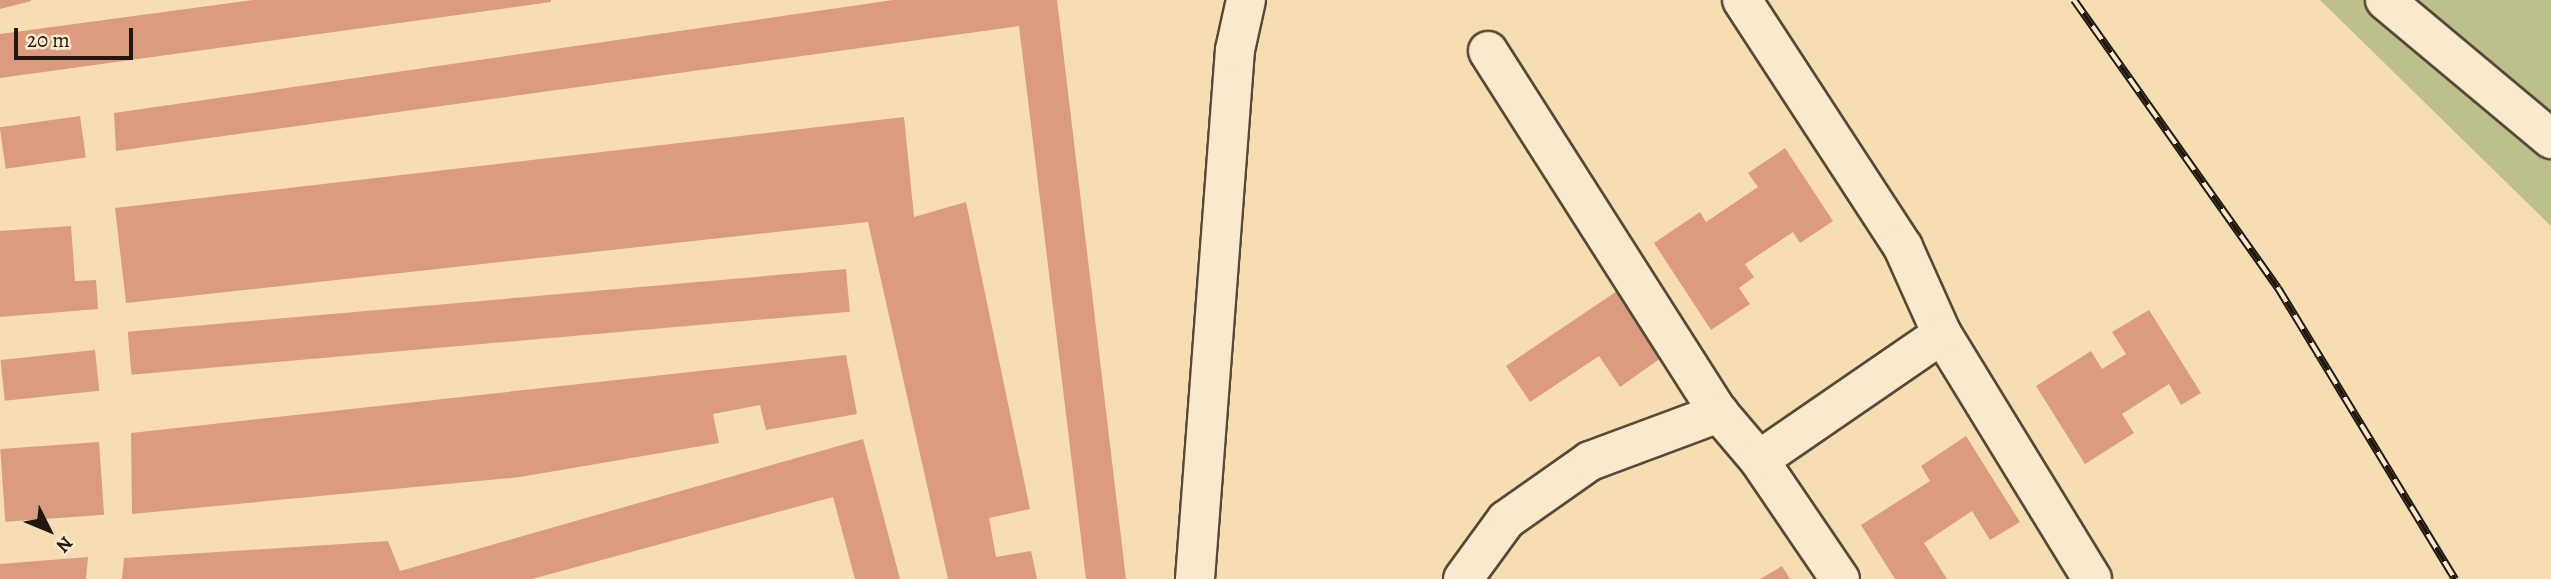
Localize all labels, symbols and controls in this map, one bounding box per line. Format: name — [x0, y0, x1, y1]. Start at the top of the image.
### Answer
scale bar — [18, 14, 136, 58]
text: 20 m — [27, 26, 70, 54]
north arrow — [14, 495, 84, 565]
text: N — [50, 530, 79, 558]

